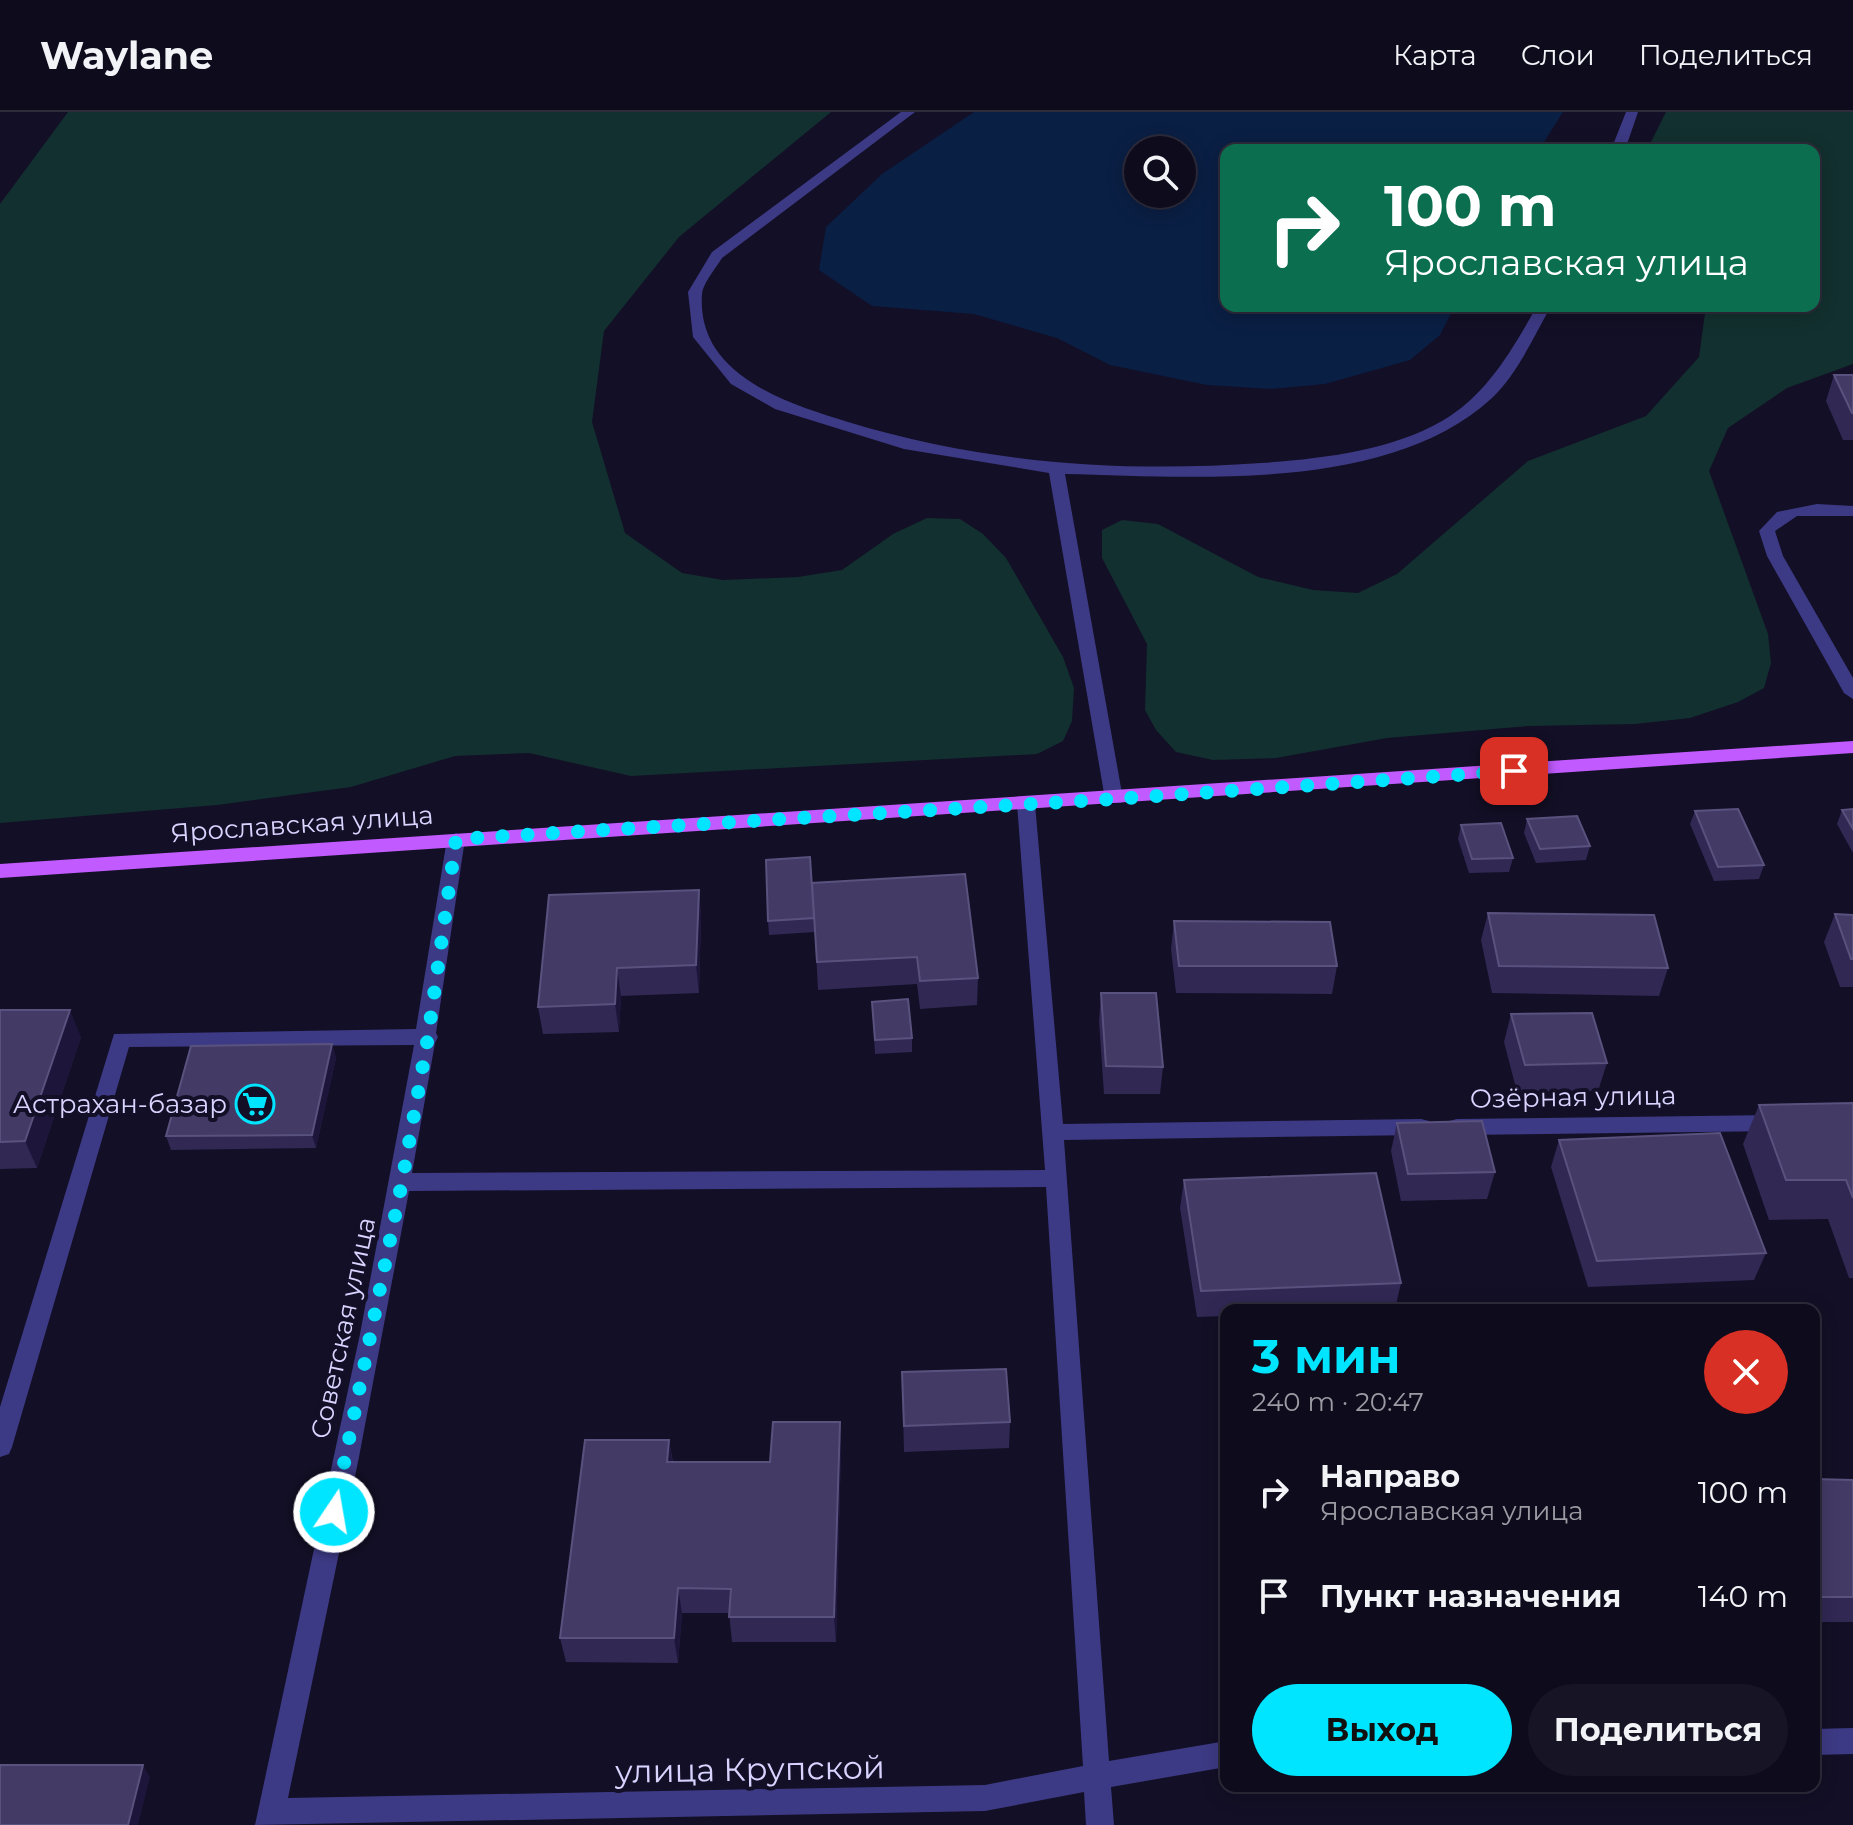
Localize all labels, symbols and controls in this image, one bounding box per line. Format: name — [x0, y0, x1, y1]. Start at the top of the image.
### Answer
text: Waylane — [40, 32, 213, 79]
text: Карта — [1393, 38, 1477, 72]
text: Слои — [1521, 38, 1595, 72]
text: Поделиться — [1639, 38, 1813, 72]
map controls — [1124, 136, 1196, 208]
button: search — [1124, 136, 1196, 208]
text: 100 m — [1384, 172, 1557, 240]
icon: right — [1252, 176, 1356, 280]
text: Ярославская улица — [1384, 240, 1749, 284]
pin — [1480, 737, 1548, 805]
icon: arrive — [1492, 749, 1536, 793]
street label: Ярославская улица — [170, 799, 434, 849]
street label: Озёрная улица — [1470, 1079, 1676, 1115]
supermarket icon: Астрахан-базар — [234, 1083, 276, 1125]
place label: Астрахан-базар — [13, 1088, 227, 1120]
street label: Советская улица — [304, 1214, 382, 1442]
text: 3 мин — [1252, 1327, 1401, 1385]
button: close — [1704, 1330, 1788, 1414]
text: 240 m · 20:47 — [1252, 1386, 1424, 1418]
text: Направо — [1320, 1458, 1460, 1495]
position arrow — [292, 1470, 376, 1554]
icon: right — [1252, 1470, 1296, 1514]
text: 100 m — [1698, 1474, 1788, 1511]
text: Ярославская улица — [1320, 1495, 1583, 1527]
icon: arrive — [1252, 1574, 1296, 1618]
text: Пункт назначения — [1320, 1578, 1621, 1615]
text: 140 m — [1698, 1578, 1788, 1615]
button: Выход — [1252, 1684, 1512, 1776]
button: Поделиться — [1528, 1684, 1788, 1776]
street label: улица Крупской — [614, 1747, 885, 1791]

